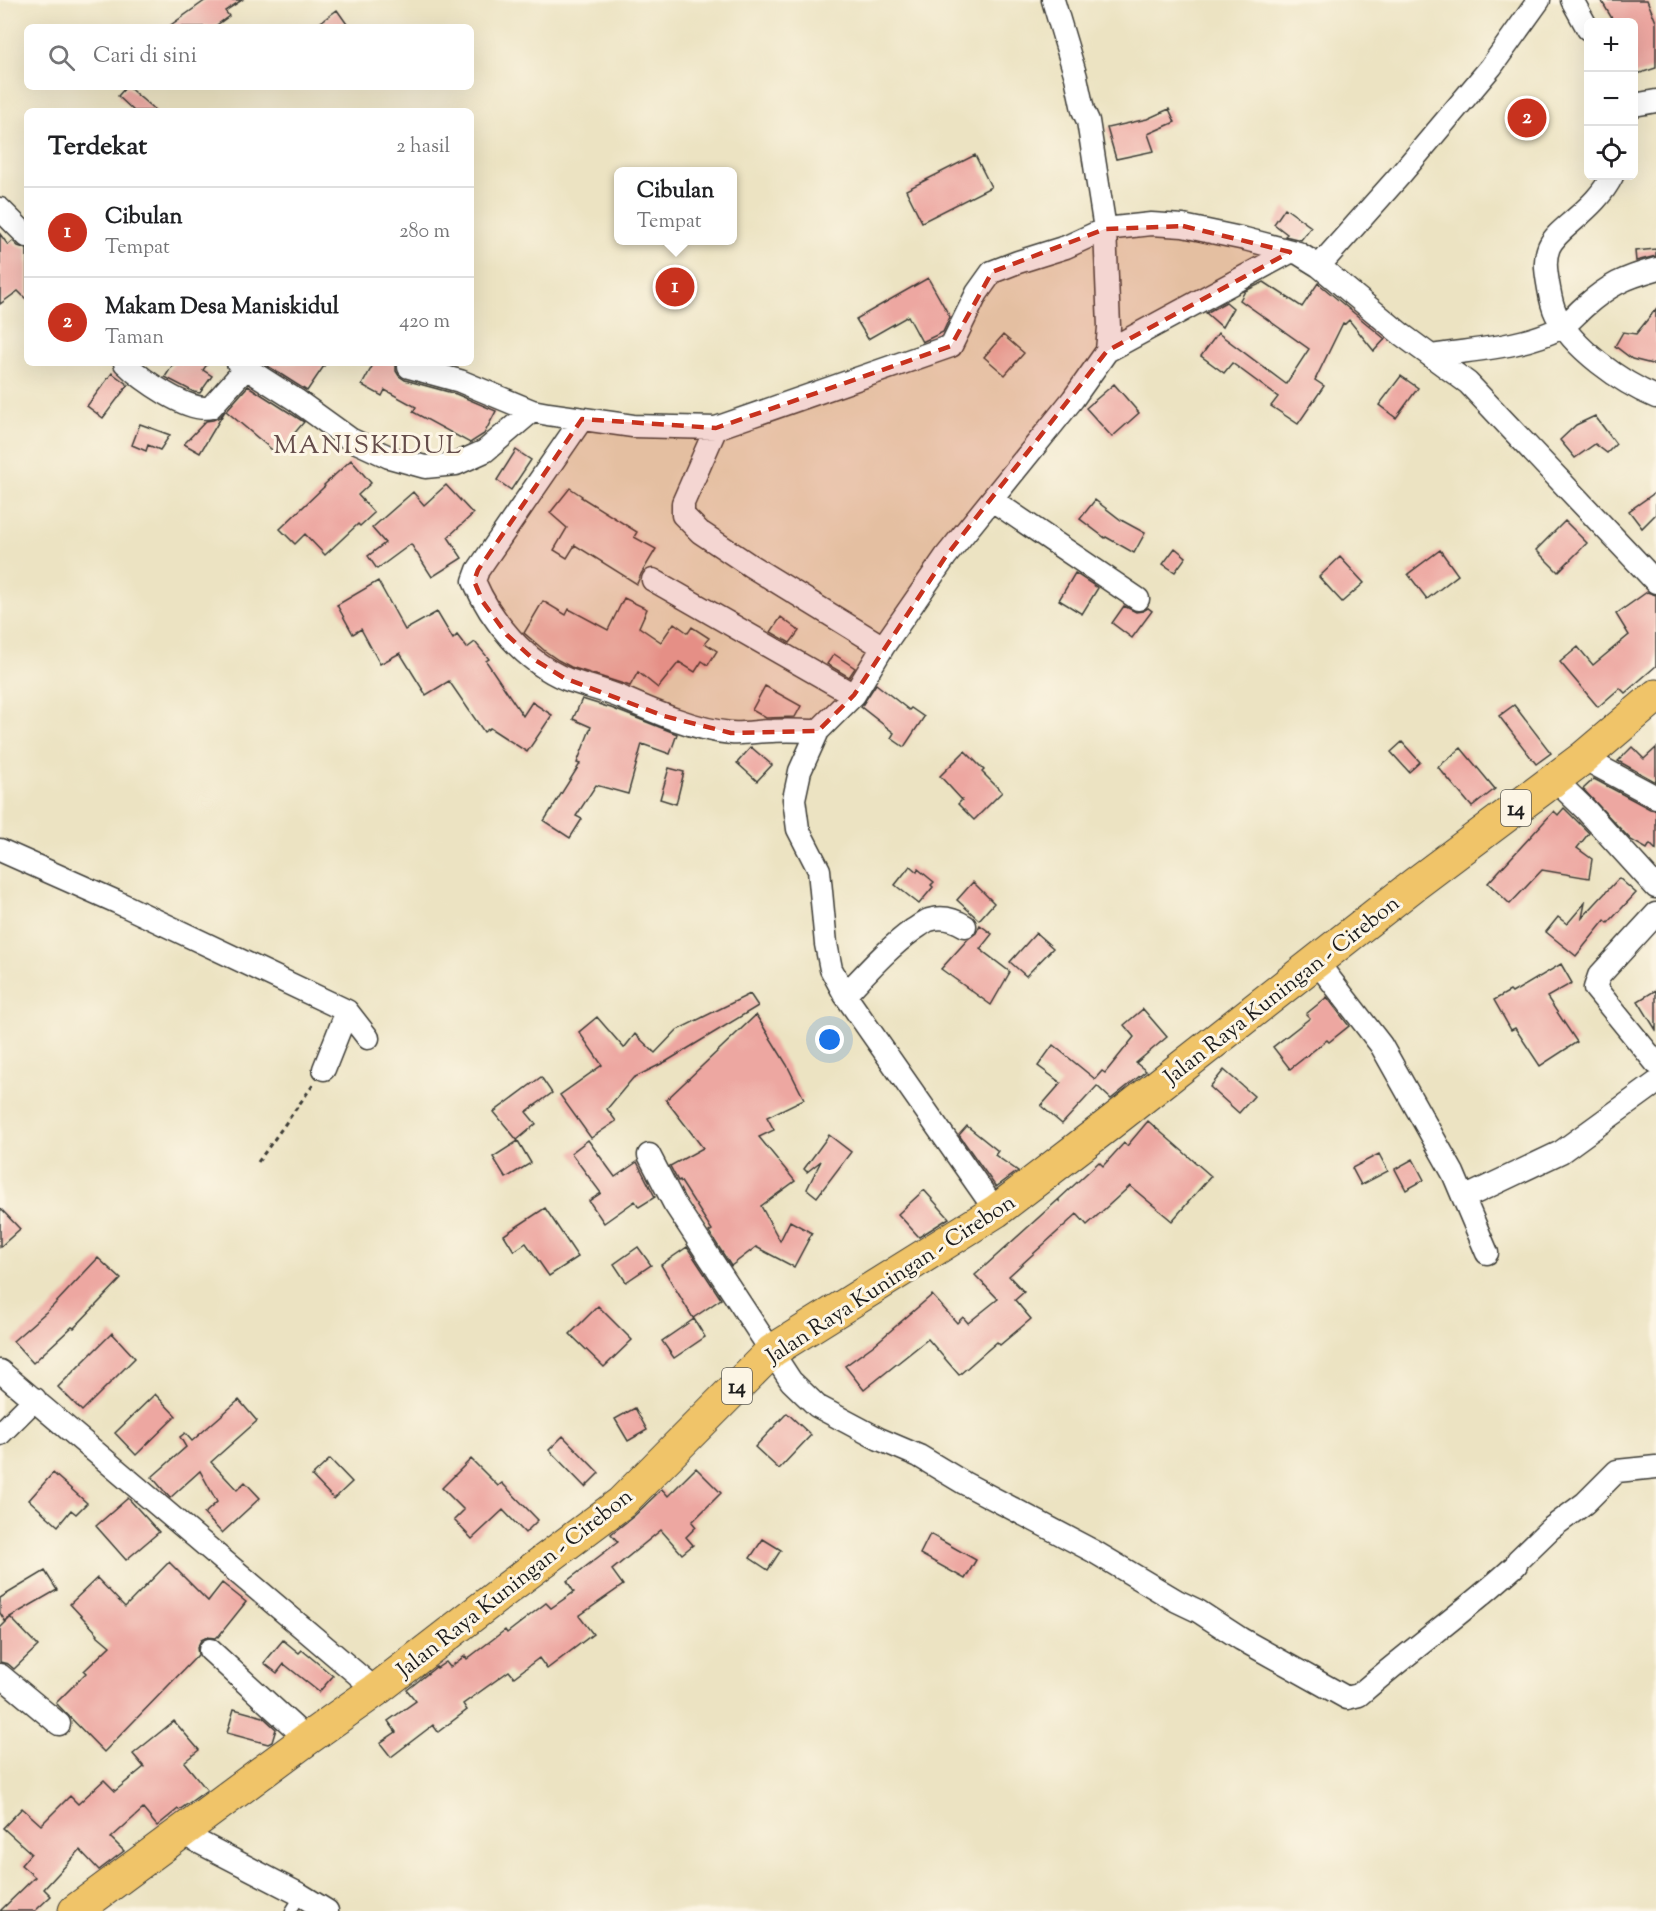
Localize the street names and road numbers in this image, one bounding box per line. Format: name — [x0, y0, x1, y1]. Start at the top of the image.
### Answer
road number: 14 — [1501, 790, 1531, 826]
street label: Jalan Raya Kuningan - Cirebon — [1157, 889, 1408, 1094]
street label: Jalan Raya Kuningan - Cirebon — [760, 1188, 1023, 1374]
road number: 14 — [722, 1368, 752, 1404]
street label: Jalan Raya Kuningan - Cirebon — [390, 1482, 641, 1687]

